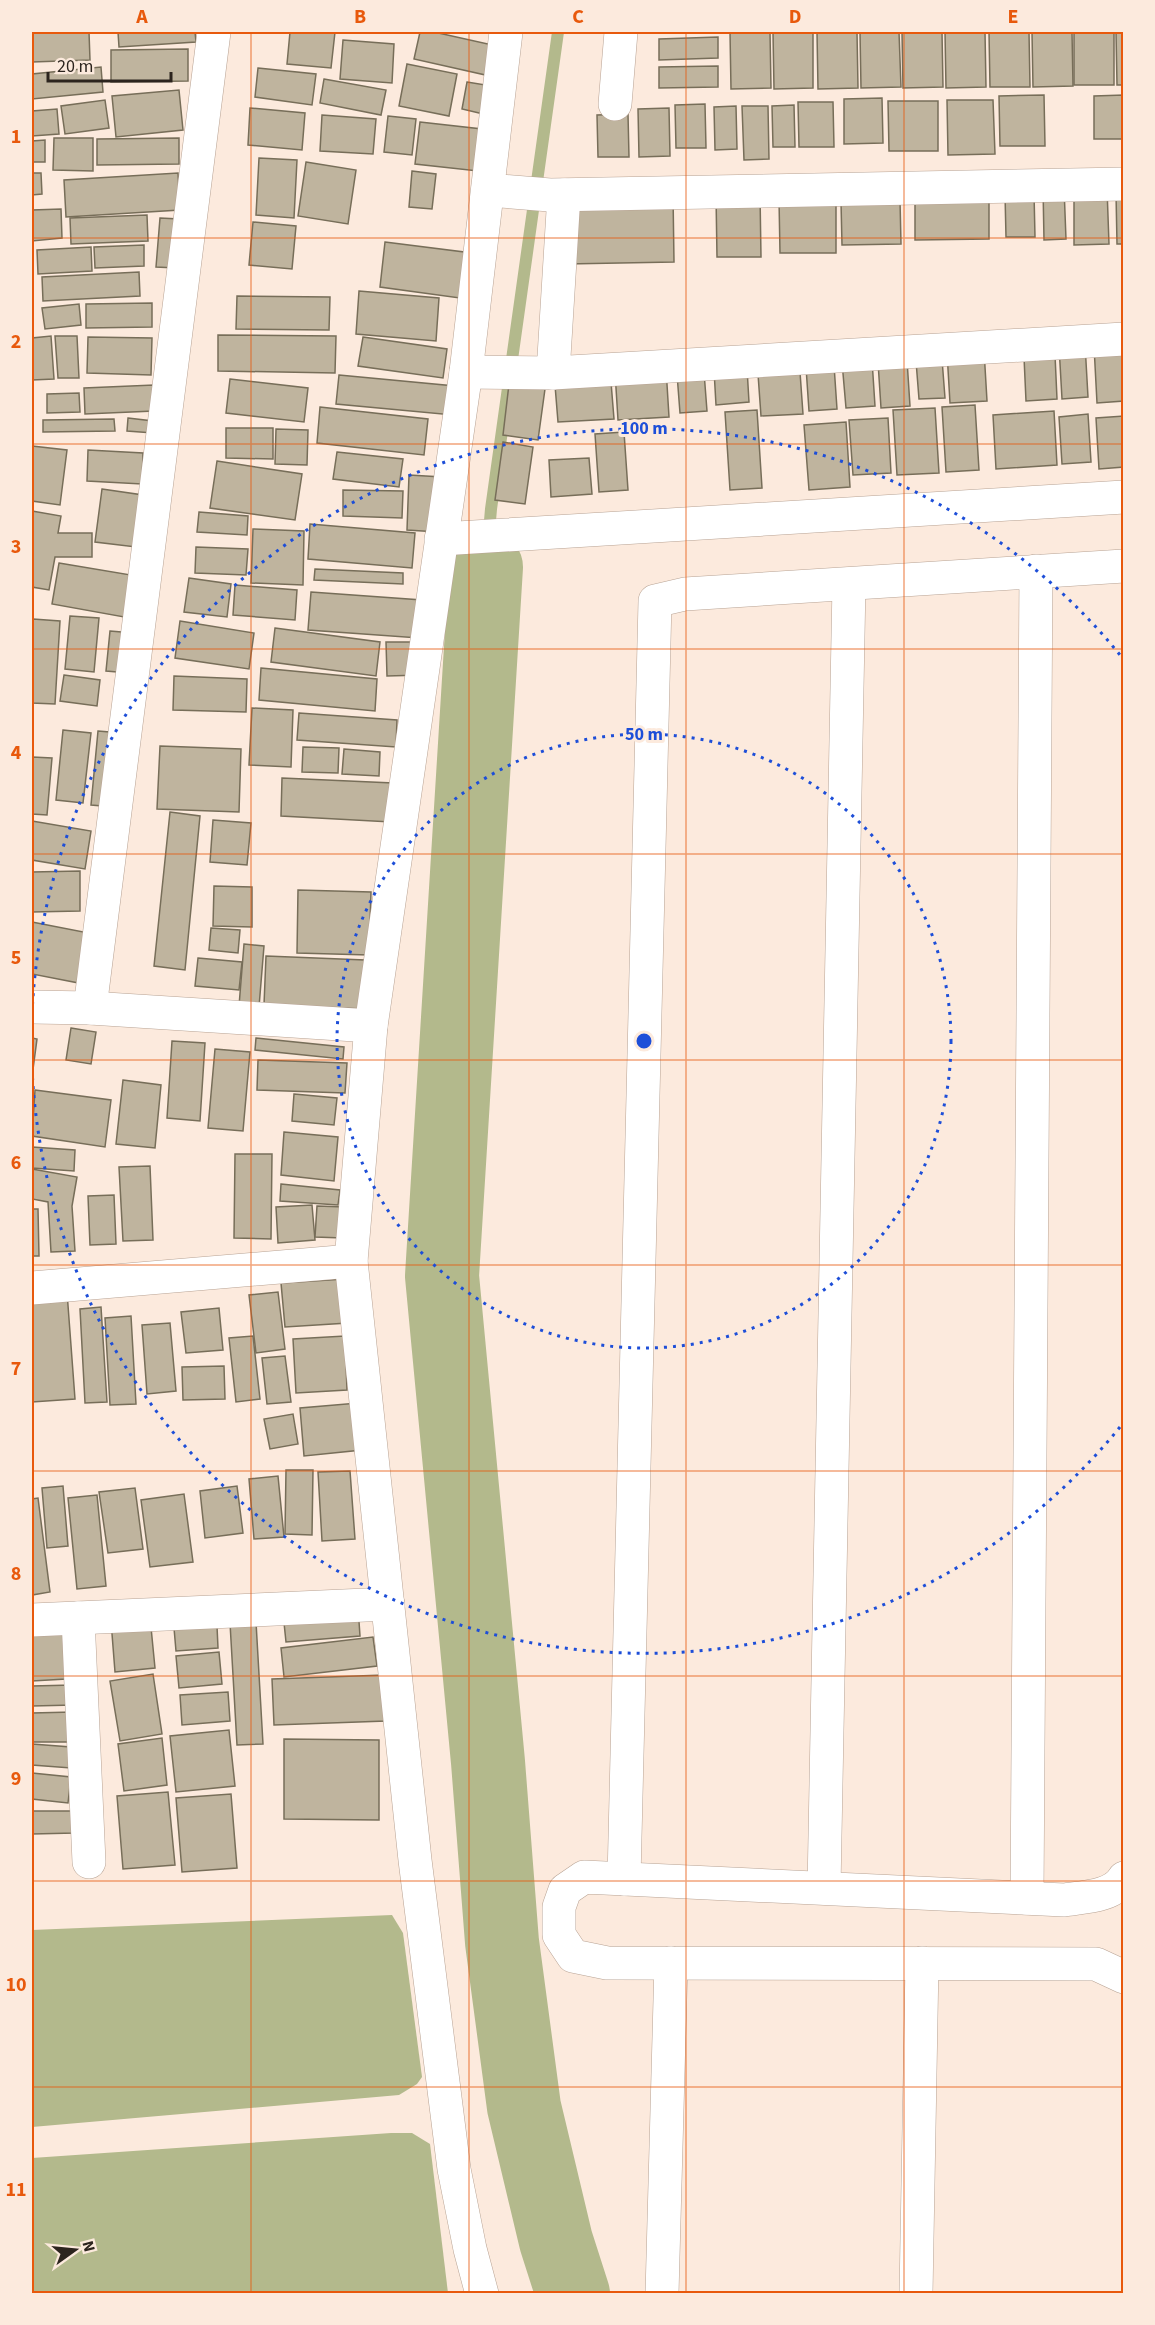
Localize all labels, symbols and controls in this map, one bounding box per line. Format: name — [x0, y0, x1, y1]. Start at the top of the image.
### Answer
text: A — [135, 3, 148, 31]
text: B — [354, 3, 366, 31]
text: C — [572, 3, 584, 31]
text: D — [789, 3, 801, 31]
text: E — [1008, 3, 1018, 31]
scale bar — [48, 45, 171, 83]
text: 20 m — [57, 54, 93, 79]
text: 1 — [11, 123, 21, 151]
text: 2 — [11, 328, 21, 356]
text: 100 m — [620, 416, 668, 441]
text: 3 — [11, 533, 21, 561]
text: 50 m — [625, 722, 663, 747]
text: 4 — [11, 739, 22, 767]
text: 5 — [11, 944, 21, 972]
centre of rings — [634, 1031, 654, 1051]
text: 6 — [11, 1149, 21, 1177]
text: 7 — [11, 1355, 21, 1383]
text: 8 — [11, 1560, 21, 1588]
text: 9 — [11, 1765, 21, 1793]
text: 10 — [5, 1971, 27, 1999]
text: 11 — [5, 2176, 27, 2204]
north arrow — [45, 2220, 105, 2280]
text: N — [77, 2238, 101, 2254]

